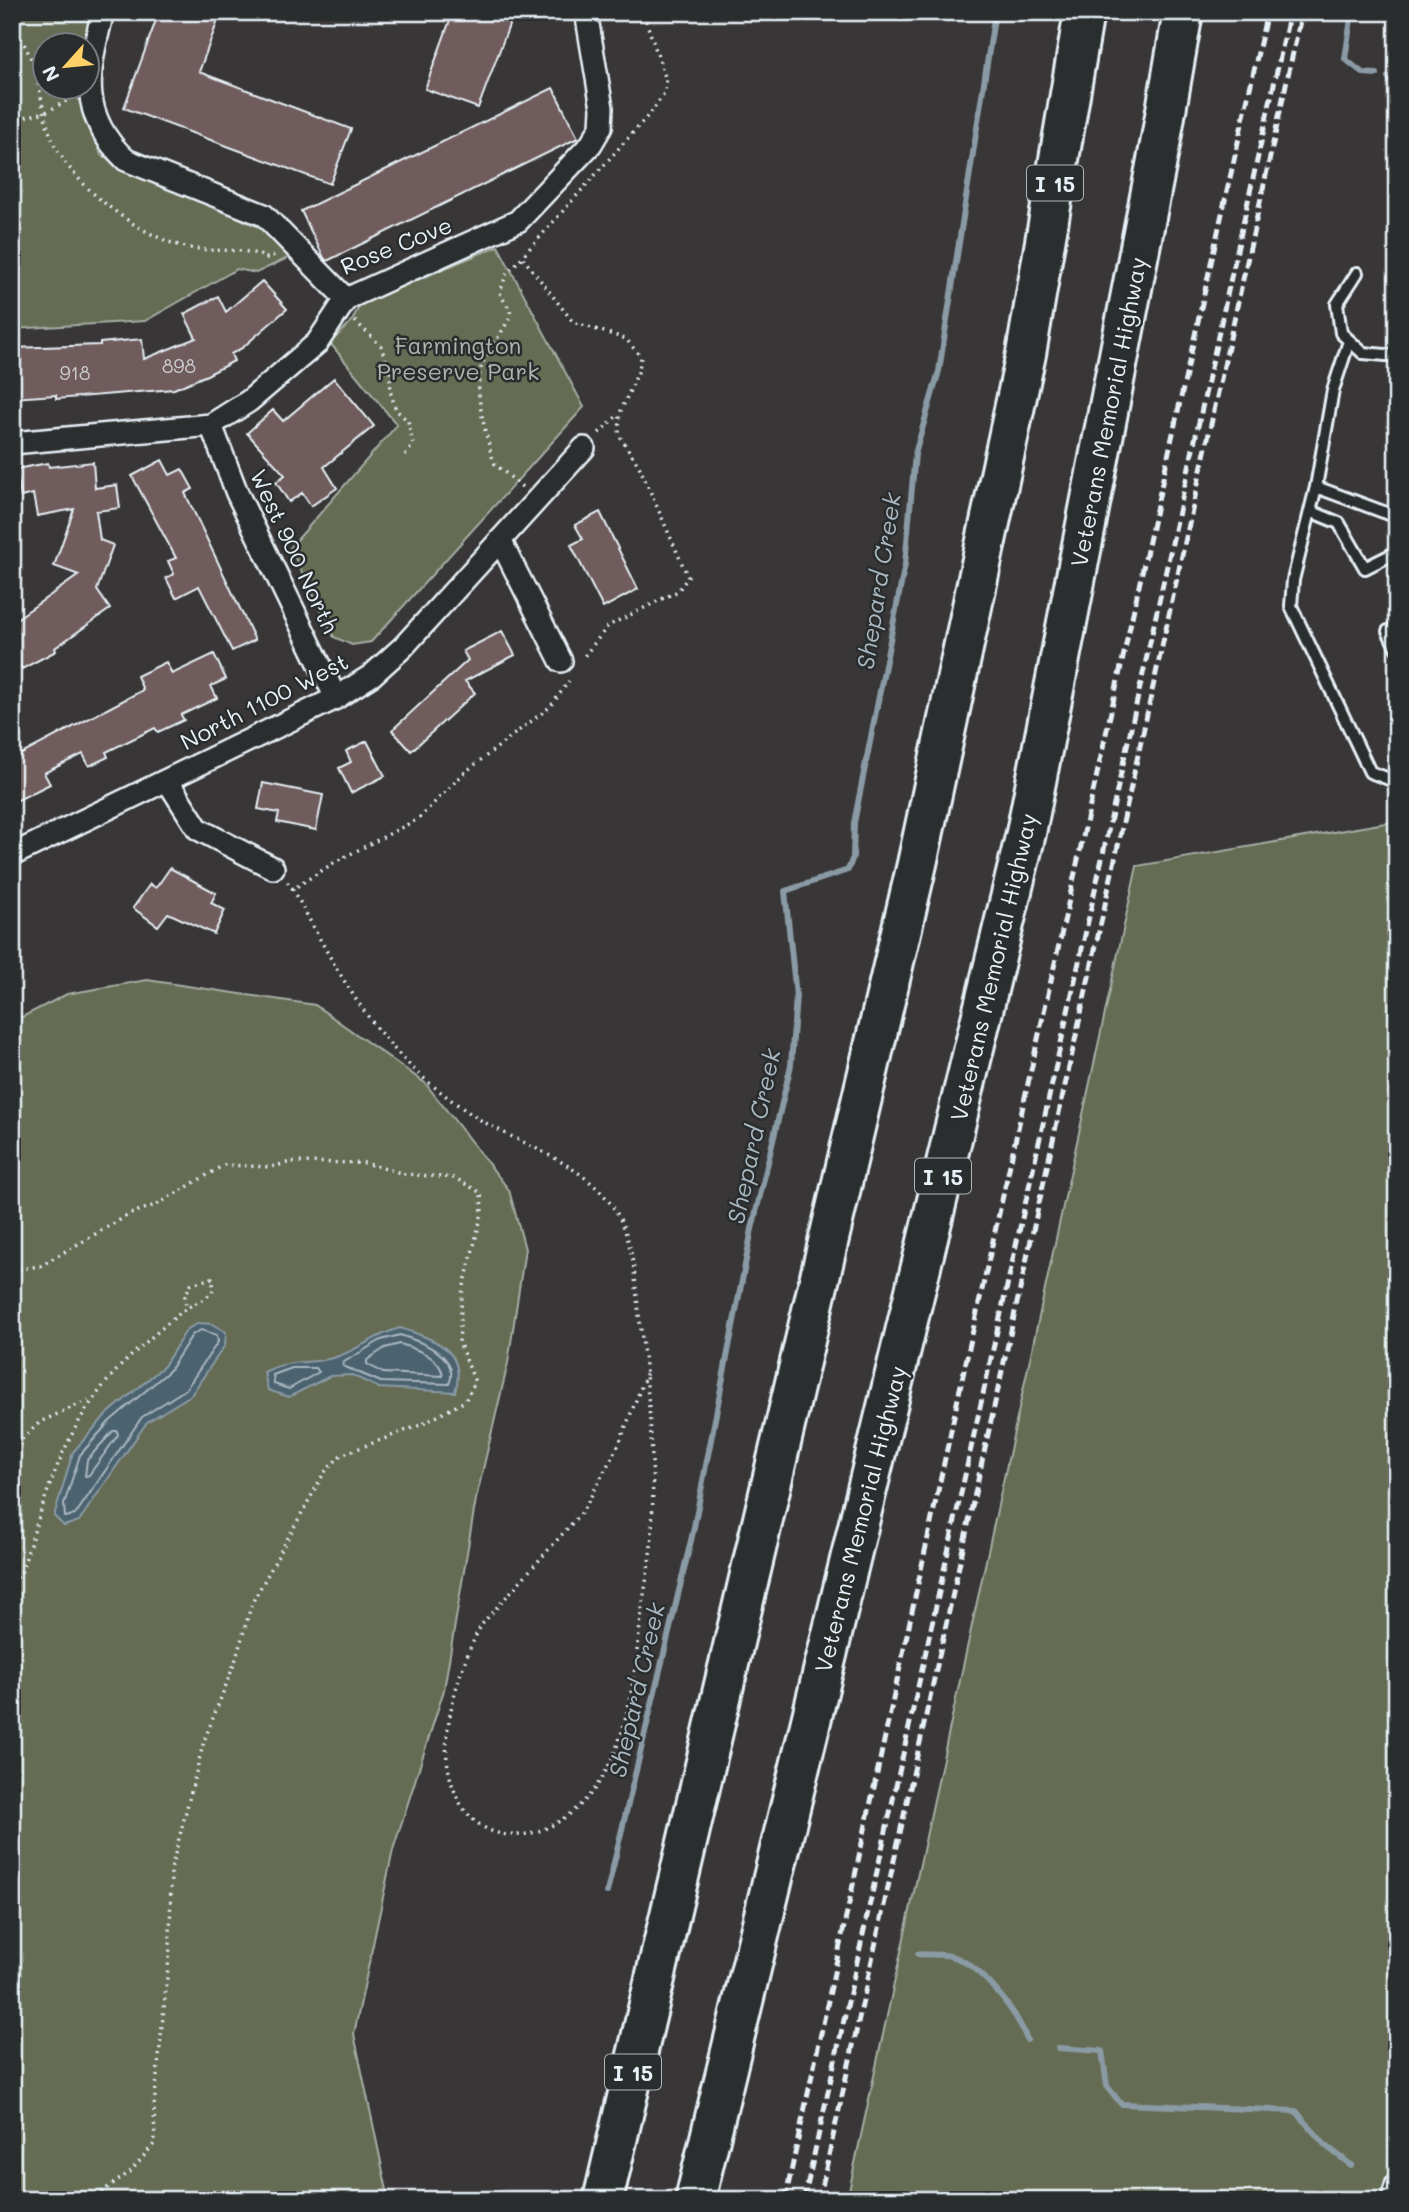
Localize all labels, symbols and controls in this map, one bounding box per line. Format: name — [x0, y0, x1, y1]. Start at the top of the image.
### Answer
north arrow — [32, 32, 102, 102]
text: N — [36, 62, 65, 86]
road number: I 15 — [1027, 166, 1083, 200]
street label: Rose Cove — [336, 209, 456, 281]
street label: Veterans Memorial Highway — [1063, 255, 1153, 569]
park label: Farmington Preserve Park — [377, 330, 539, 386]
house number: 898 — [162, 353, 196, 378]
house number: 918 — [59, 360, 91, 385]
street label: West 900 North — [244, 464, 346, 638]
water label: Shepard Creek — [849, 489, 907, 671]
street label: North 1100 West — [175, 646, 353, 756]
street label: Veterans Memorial Highway — [943, 810, 1043, 1124]
water label: Shepard Creek — [719, 1044, 787, 1226]
road number: I 15 — [915, 1158, 971, 1194]
street label: Veterans Memorial Highway — [807, 1363, 913, 1675]
water label: Shepard Creek — [601, 1598, 671, 1780]
road number: I 15 — [605, 2054, 661, 2090]

